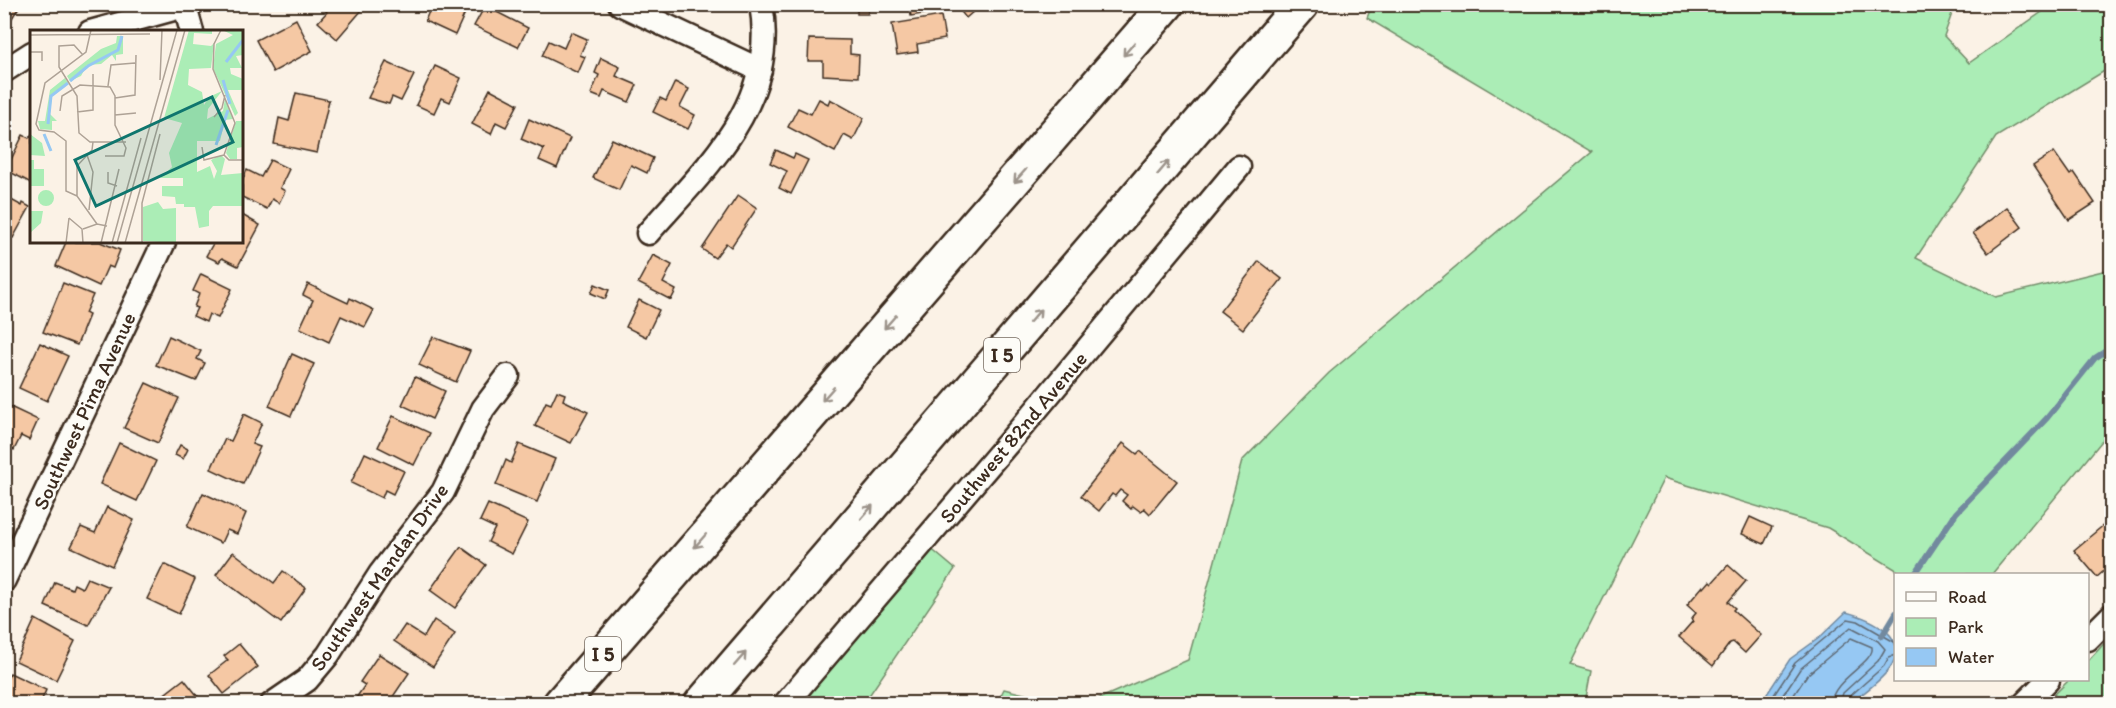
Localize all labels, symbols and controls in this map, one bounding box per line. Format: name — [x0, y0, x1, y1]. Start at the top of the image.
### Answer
inset map — [30, 30, 243, 243]
one-way arrow — [1122, 41, 1136, 56]
one-way arrow — [1156, 160, 1169, 176]
one-way arrow — [1013, 168, 1027, 183]
street label: Southwest Pima Avenue — [27, 308, 141, 514]
one-way arrow — [1028, 309, 1042, 324]
one-way arrow — [884, 314, 897, 330]
road number: I 5 — [984, 338, 1020, 372]
street label: Southwest 82nd Avenue — [934, 346, 1092, 528]
one-way arrow — [821, 386, 835, 401]
street label: Southwest Mandan Drive — [305, 478, 453, 676]
one-way arrow — [860, 505, 874, 520]
one-way arrow — [693, 533, 707, 548]
legend — [1894, 573, 2089, 681]
text: Road — [1948, 586, 1987, 608]
text: Park — [1948, 616, 1983, 638]
road number: I 5 — [585, 637, 621, 671]
text: Water — [1948, 646, 1994, 668]
one-way arrow — [733, 651, 746, 667]

